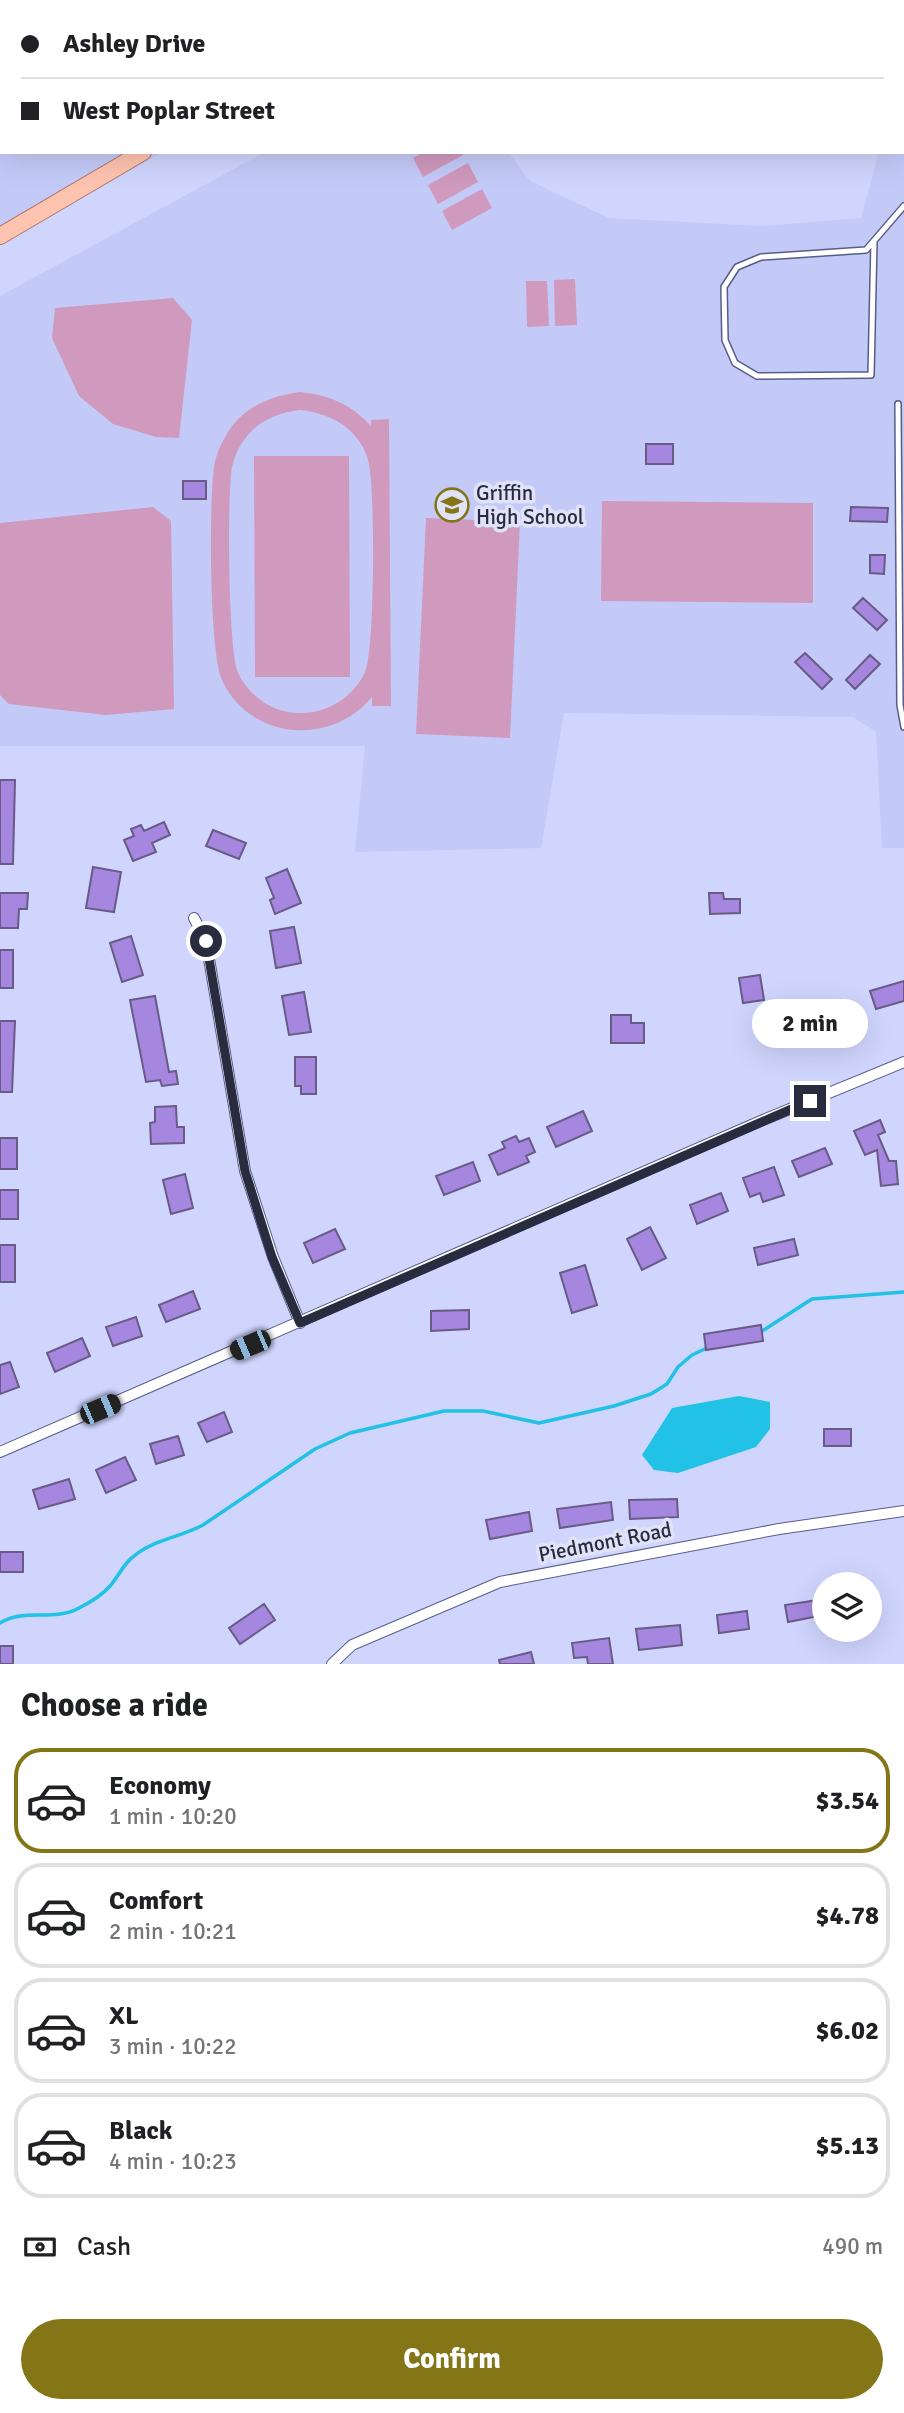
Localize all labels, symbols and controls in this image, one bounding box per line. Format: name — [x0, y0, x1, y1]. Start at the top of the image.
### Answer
text: Ashley Drive — [63, 28, 205, 60]
text: West Poplar Street — [63, 95, 275, 127]
place label: Griffin High School — [476, 480, 584, 530]
school or university icon: Griffin High School — [433, 486, 471, 524]
route start — [190, 925, 222, 957]
callout: 2 min — [752, 1000, 868, 1048]
text: 2 min — [782, 1009, 838, 1038]
route end — [794, 1085, 826, 1117]
car — [227, 1327, 274, 1363]
car — [77, 1391, 124, 1427]
street label: Piedmont Road — [536, 1516, 674, 1568]
map controls — [812, 1572, 882, 1642]
button: layers — [812, 1572, 882, 1642]
text: Choose a ride — [21, 1686, 208, 1725]
icon: car — [25, 1769, 88, 1832]
text: Economy — [109, 1770, 211, 1802]
text: $3.54 — [815, 1785, 879, 1817]
text: 1 min · 10:20 — [109, 1802, 237, 1831]
icon: car — [25, 1884, 88, 1947]
text: Comfort — [109, 1885, 203, 1917]
text: $4.78 — [815, 1900, 879, 1932]
text: 2 min · 10:21 — [109, 1917, 237, 1946]
icon: car — [25, 1999, 88, 2062]
text: XL — [109, 2000, 139, 2032]
text: $6.02 — [815, 2015, 879, 2047]
text: 3 min · 10:22 — [109, 2032, 237, 2061]
icon: car — [25, 2114, 88, 2177]
text: Black — [109, 2115, 172, 2147]
text: $5.13 — [815, 2130, 879, 2162]
text: 4 min · 10:23 — [109, 2147, 237, 2176]
icon: cash — [21, 2228, 59, 2266]
text: Cash — [77, 2231, 131, 2263]
text: 490 m — [822, 2232, 883, 2261]
button: Confirm — [21, 2319, 883, 2399]

